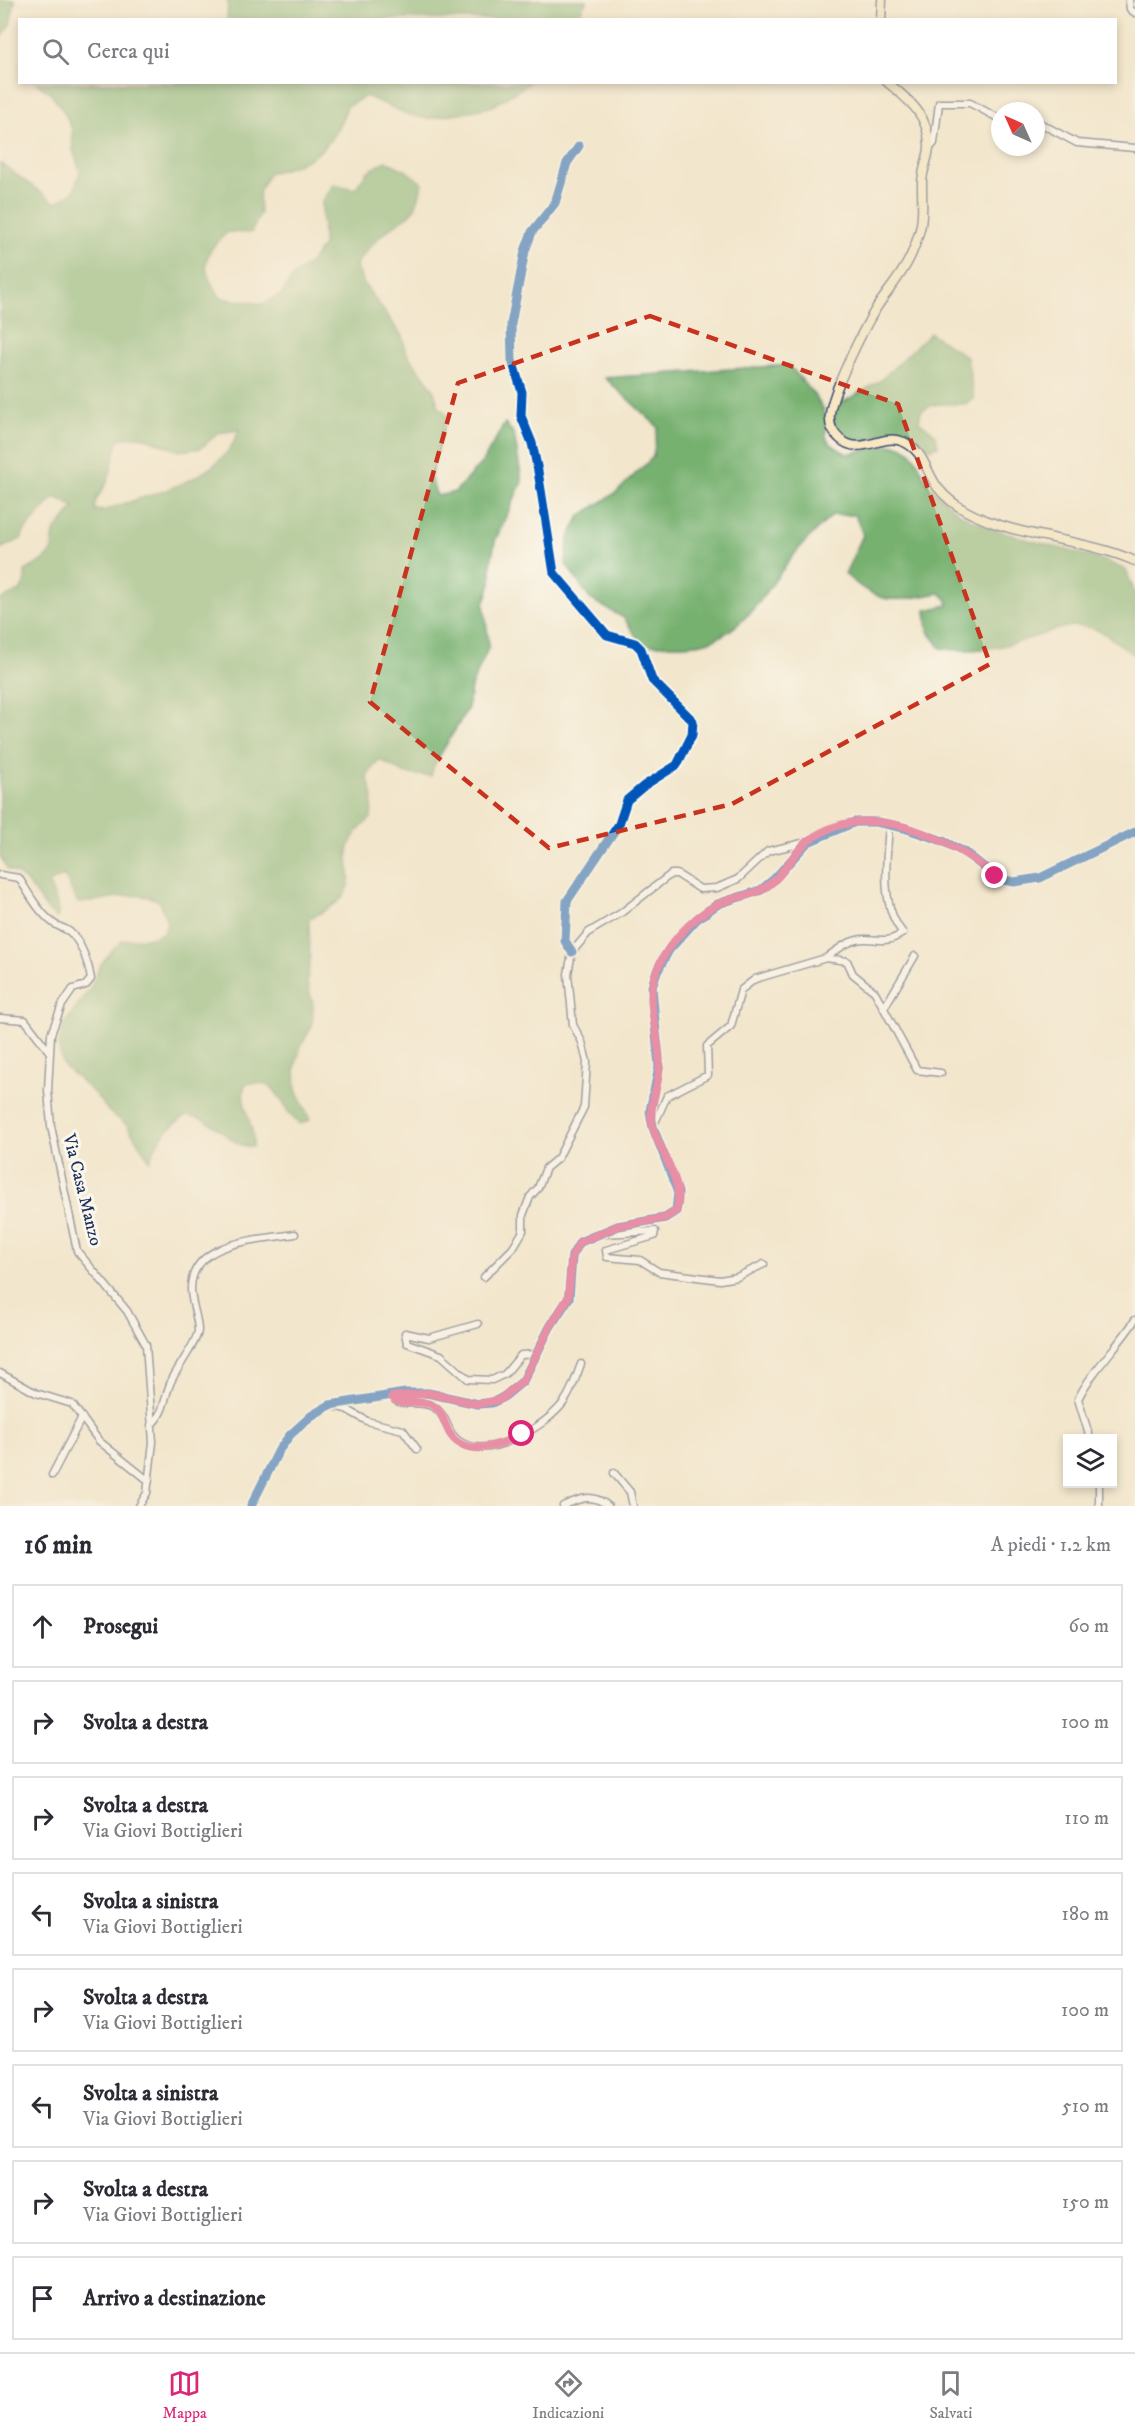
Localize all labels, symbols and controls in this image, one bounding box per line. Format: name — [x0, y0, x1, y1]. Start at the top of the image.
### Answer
search box — [18, 18, 1117, 84]
icon: search — [39, 35, 72, 68]
text: Cerca qui — [87, 38, 170, 65]
north arrow — [991, 102, 1045, 156]
route end — [981, 862, 1007, 888]
street label: Via Casa Manzo — [57, 1131, 107, 1248]
route start — [508, 1420, 534, 1446]
map controls — [1063, 1434, 1117, 1488]
button: layers — [1063, 1434, 1117, 1488]
text: 16 min — [24, 1529, 92, 1562]
text: A piedi · 1.2 km — [991, 1533, 1111, 1558]
icon: ahead — [26, 1610, 59, 1643]
text: Prosegui — [83, 1613, 158, 1640]
text: 60 m — [1069, 1614, 1109, 1639]
icon: right — [26, 1706, 59, 1739]
text: Svolta a destra — [83, 1709, 208, 1736]
text: 100 m — [1061, 1710, 1109, 1735]
text: Svolta a destra — [83, 1792, 208, 1819]
icon: right — [26, 1802, 59, 1835]
text: 110 m — [1064, 1806, 1109, 1831]
text: Via Giovi Bottiglieri — [83, 1819, 243, 1844]
text: Svolta a sinistra — [83, 1888, 218, 1915]
icon: left — [26, 1898, 59, 1931]
text: 180 m — [1062, 1902, 1109, 1927]
text: Via Giovi Bottiglieri — [83, 1915, 243, 1940]
text: Svolta a destra — [83, 1984, 208, 2011]
icon: right — [26, 1994, 59, 2027]
text: 100 m — [1061, 1998, 1109, 2023]
text: Via Giovi Bottiglieri — [83, 2011, 243, 2036]
text: Svolta a sinistra — [83, 2080, 218, 2107]
icon: left — [26, 2090, 59, 2123]
text: 510 m — [1062, 2094, 1109, 2119]
text: Via Giovi Bottiglieri — [83, 2107, 243, 2132]
text: Svolta a destra — [83, 2176, 208, 2203]
icon: right — [26, 2186, 59, 2219]
text: 150 m — [1062, 2190, 1109, 2215]
text: Via Giovi Bottiglieri — [83, 2203, 243, 2228]
icon: arrive — [26, 2282, 59, 2315]
text: Arrivo a destinazione — [83, 2285, 266, 2312]
tab: Mappa — [163, 2367, 207, 2423]
tab: Indicazioni — [532, 2367, 604, 2423]
tab: Salvati — [929, 2367, 972, 2423]

